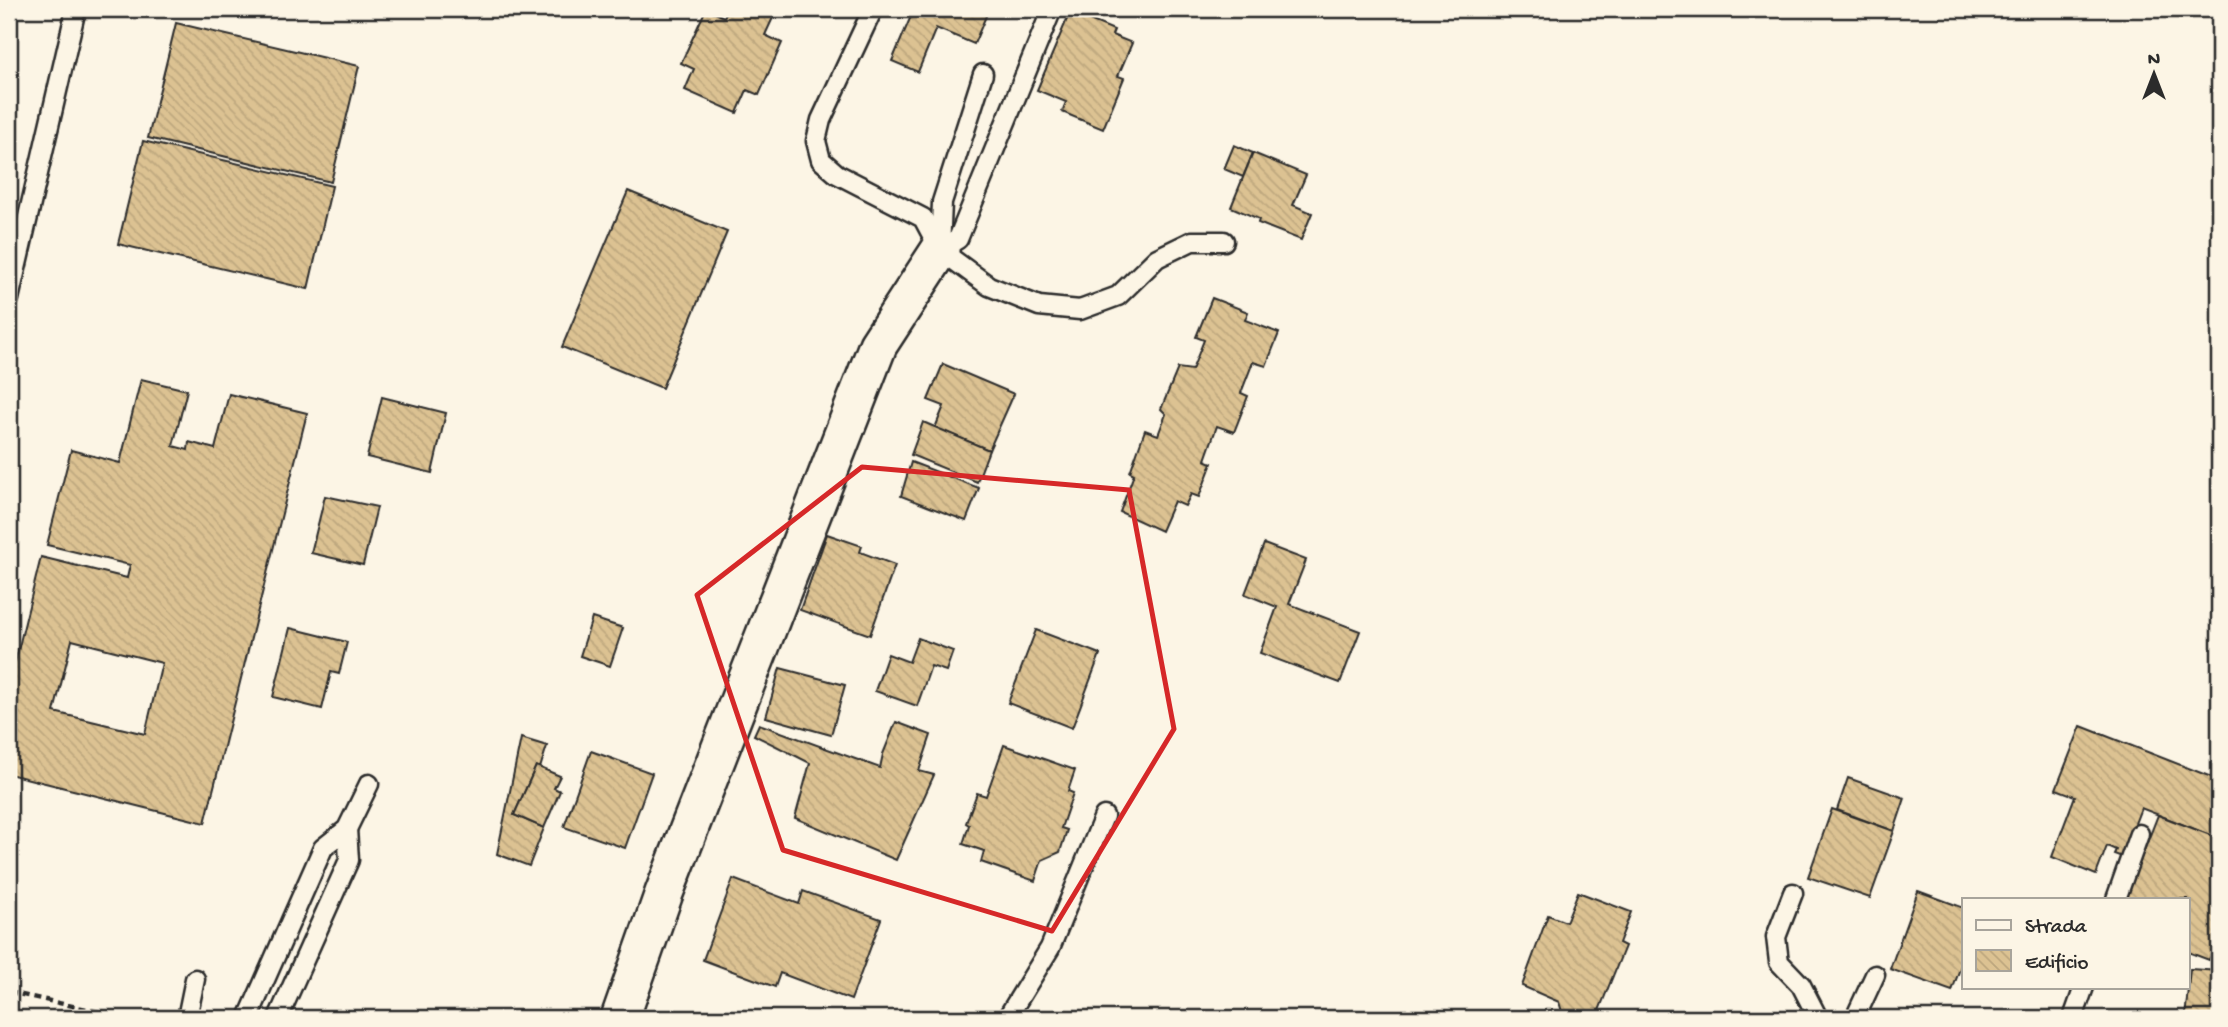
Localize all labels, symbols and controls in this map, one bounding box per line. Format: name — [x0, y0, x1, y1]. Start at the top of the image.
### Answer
north arrow — [2120, 38, 2190, 108]
text: N — [2148, 49, 2160, 72]
legend — [1962, 898, 2190, 988]
text: Strada — [2025, 916, 2088, 941]
text: Edificio — [2025, 952, 2089, 977]

